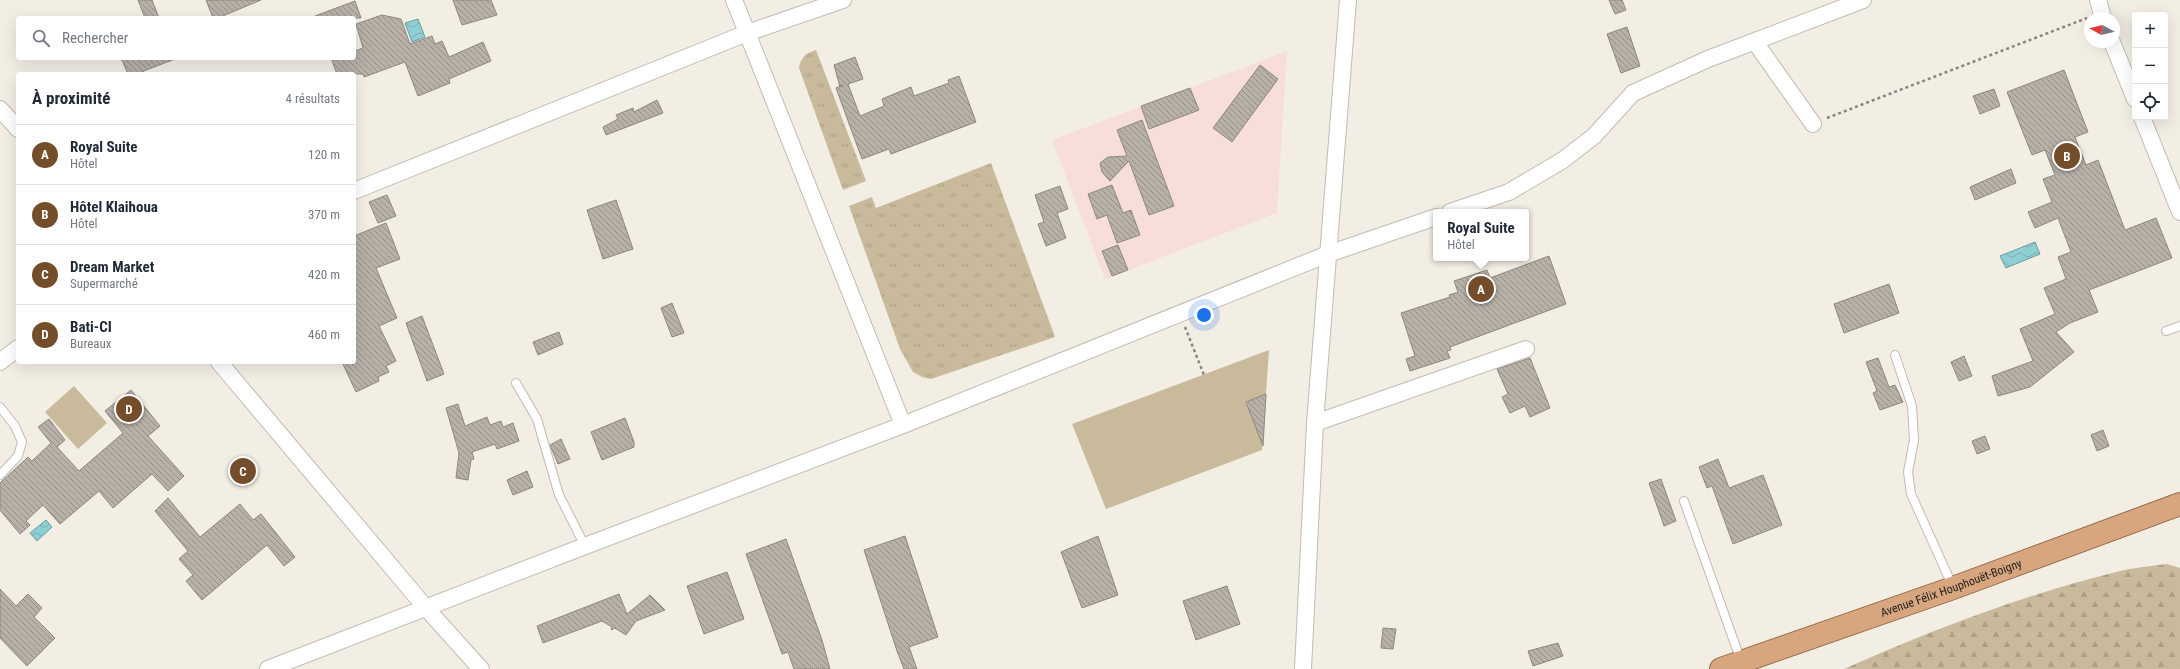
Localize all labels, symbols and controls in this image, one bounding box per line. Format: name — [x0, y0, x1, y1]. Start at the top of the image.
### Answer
north arrow — [2084, 12, 2120, 48]
map controls — [2132, 12, 2168, 120]
button: + — [2132, 12, 2168, 48]
search box — [16, 16, 356, 60]
icon: search — [30, 27, 52, 49]
text: Rechercher — [62, 29, 128, 47]
button: − — [2132, 48, 2168, 84]
button: locate — [2132, 84, 2168, 120]
text: À proximité — [32, 88, 110, 108]
text: 4 résultats — [286, 91, 340, 106]
text: Royal Suite — [70, 138, 138, 156]
pin: B — [2054, 141, 2080, 171]
text: A — [41, 147, 49, 162]
text: 120 m — [308, 147, 340, 162]
text: Hôtel — [70, 156, 98, 171]
text: Hôtel Klaihoua — [70, 198, 158, 216]
text: B — [41, 207, 49, 222]
text: 370 m — [308, 207, 340, 222]
popup — [1433, 209, 1529, 261]
text: Hôtel — [70, 216, 98, 231]
text: Royal Suite — [1447, 219, 1515, 237]
text: Hôtel — [1447, 237, 1475, 252]
text: Dream Market — [70, 258, 154, 276]
text: C — [41, 267, 49, 282]
text: 420 m — [308, 267, 340, 282]
pin: A — [1468, 274, 1494, 304]
text: Supermarché — [70, 276, 138, 291]
your location — [1194, 305, 1214, 325]
text: Bati-CI — [70, 318, 112, 336]
text: D — [41, 327, 49, 342]
text: 460 m — [308, 327, 340, 342]
text: Bureaux — [70, 336, 112, 351]
pin: D — [116, 394, 142, 424]
pin: C — [230, 456, 256, 486]
street label: Avenue Félix Houphouët-Boigny — [1879, 556, 2024, 620]

